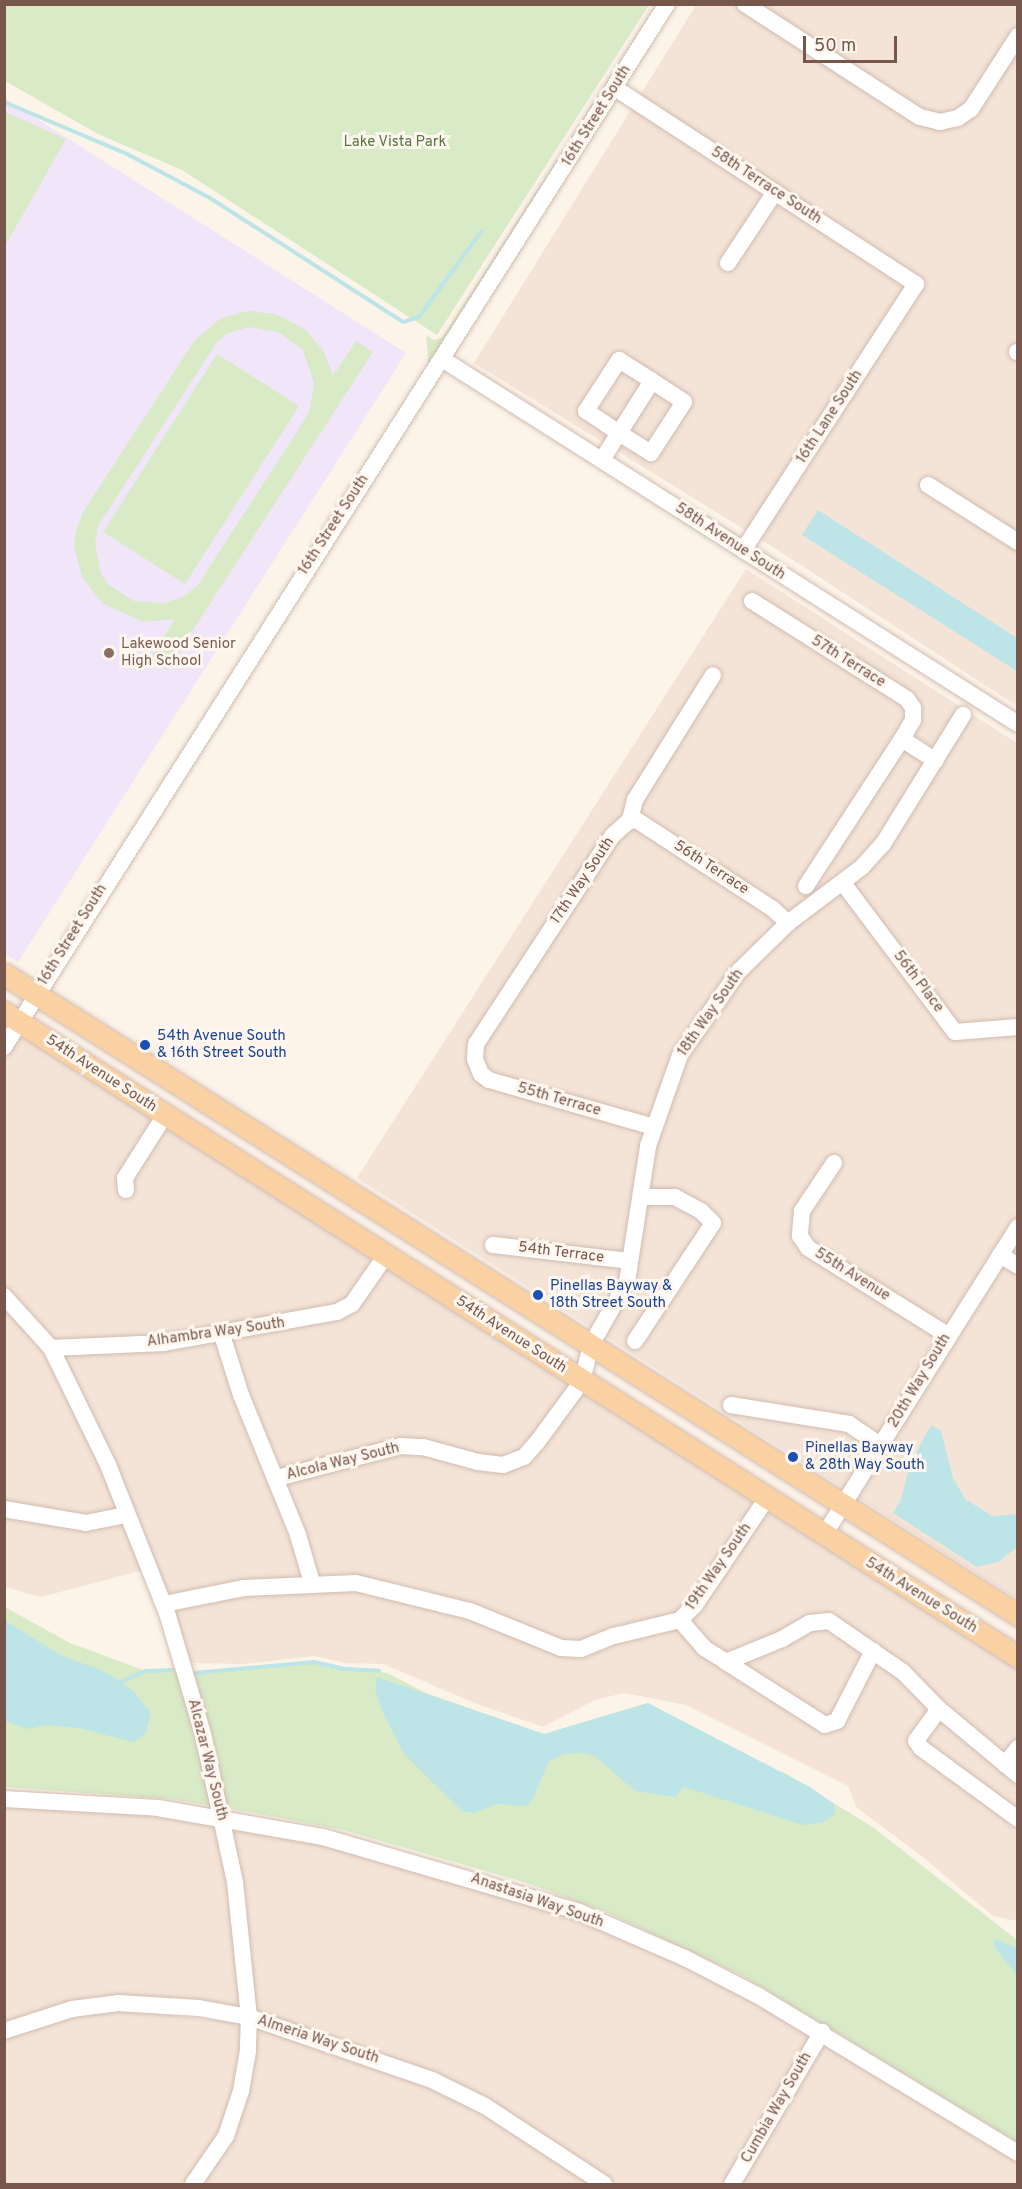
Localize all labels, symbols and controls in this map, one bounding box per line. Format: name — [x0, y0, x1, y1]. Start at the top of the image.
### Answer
scale bar — [806, 24, 900, 62]
text: 50 m — [814, 35, 856, 58]
street label: 16th Street South — [559, 62, 635, 170]
park label: Lake Vista Park — [343, 134, 447, 152]
street label: 58th Terrace South — [707, 143, 825, 229]
street label: 16th Lane South — [793, 367, 867, 467]
street label: 16th Street South — [295, 471, 373, 579]
street label: 58th Avenue South — [671, 499, 789, 585]
street label: 57th Terrace — [807, 632, 889, 692]
place label: Lakewood Senior High School — [121, 635, 236, 670]
marker: Lakewood Senior High School — [102, 646, 116, 660]
street label: 17th Way South — [547, 834, 619, 928]
street label: 56th Terrace — [670, 837, 752, 899]
street label: 16th Street South — [35, 881, 111, 989]
street label: 56th Place — [889, 948, 947, 1016]
street label: 18th Way South — [674, 966, 748, 1060]
place label: 54th Avenue South & 16th Street South — [157, 1027, 287, 1062]
street label: 54th Avenue South — [42, 1031, 160, 1117]
marker: 54th Avenue South & 16th Street South — [138, 1038, 152, 1052]
street label: 55th Terrace — [515, 1079, 603, 1121]
street label: 54th Terrace — [517, 1239, 605, 1267]
street label: 55th Avenue — [811, 1245, 893, 1305]
place label: Pinellas Bayway & 18th Street South — [550, 1277, 672, 1312]
marker: Pinellas Bayway & 18th Street South — [531, 1288, 545, 1302]
street label: 54th Avenue South — [452, 1292, 570, 1378]
street label: Alhambra Way South — [146, 1314, 286, 1352]
street label: 20th Way South — [885, 1330, 955, 1432]
street label: Alcola Way South — [284, 1439, 402, 1485]
place label: Pinellas Bayway & 28th Way South — [805, 1439, 925, 1474]
marker: Pinellas Bayway & 28th Way South — [786, 1450, 800, 1464]
street label: 19th Way South — [682, 1520, 756, 1614]
street label: 54th Avenue South — [861, 1554, 981, 1638]
street label: Alcazar Way South — [183, 1697, 231, 1823]
street label: Anastasia Way South — [468, 1870, 606, 1932]
street label: Almeria Way South — [255, 2012, 381, 2068]
street label: Cumbia Way South — [738, 2049, 816, 2167]

